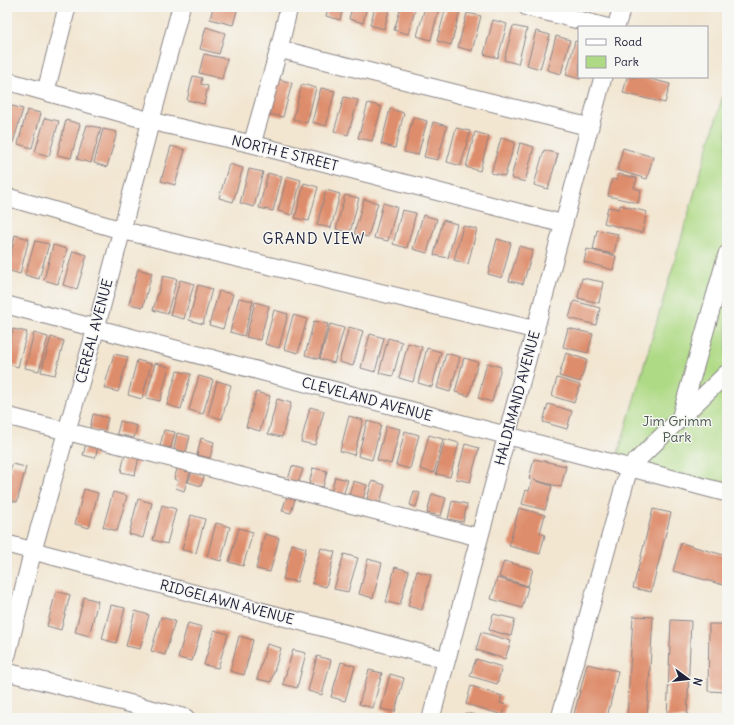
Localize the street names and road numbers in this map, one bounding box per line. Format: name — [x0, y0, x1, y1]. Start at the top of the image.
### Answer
street label: NORTH E STREET — [230, 131, 340, 175]
street label: CEREAL AVENUE — [71, 277, 117, 385]
street label: HALDIMAND AVENUE — [490, 329, 544, 467]
street label: CLEVELAND AVENUE — [300, 373, 434, 425]
street label: RIDGELAWN AVENUE — [158, 575, 296, 629]

